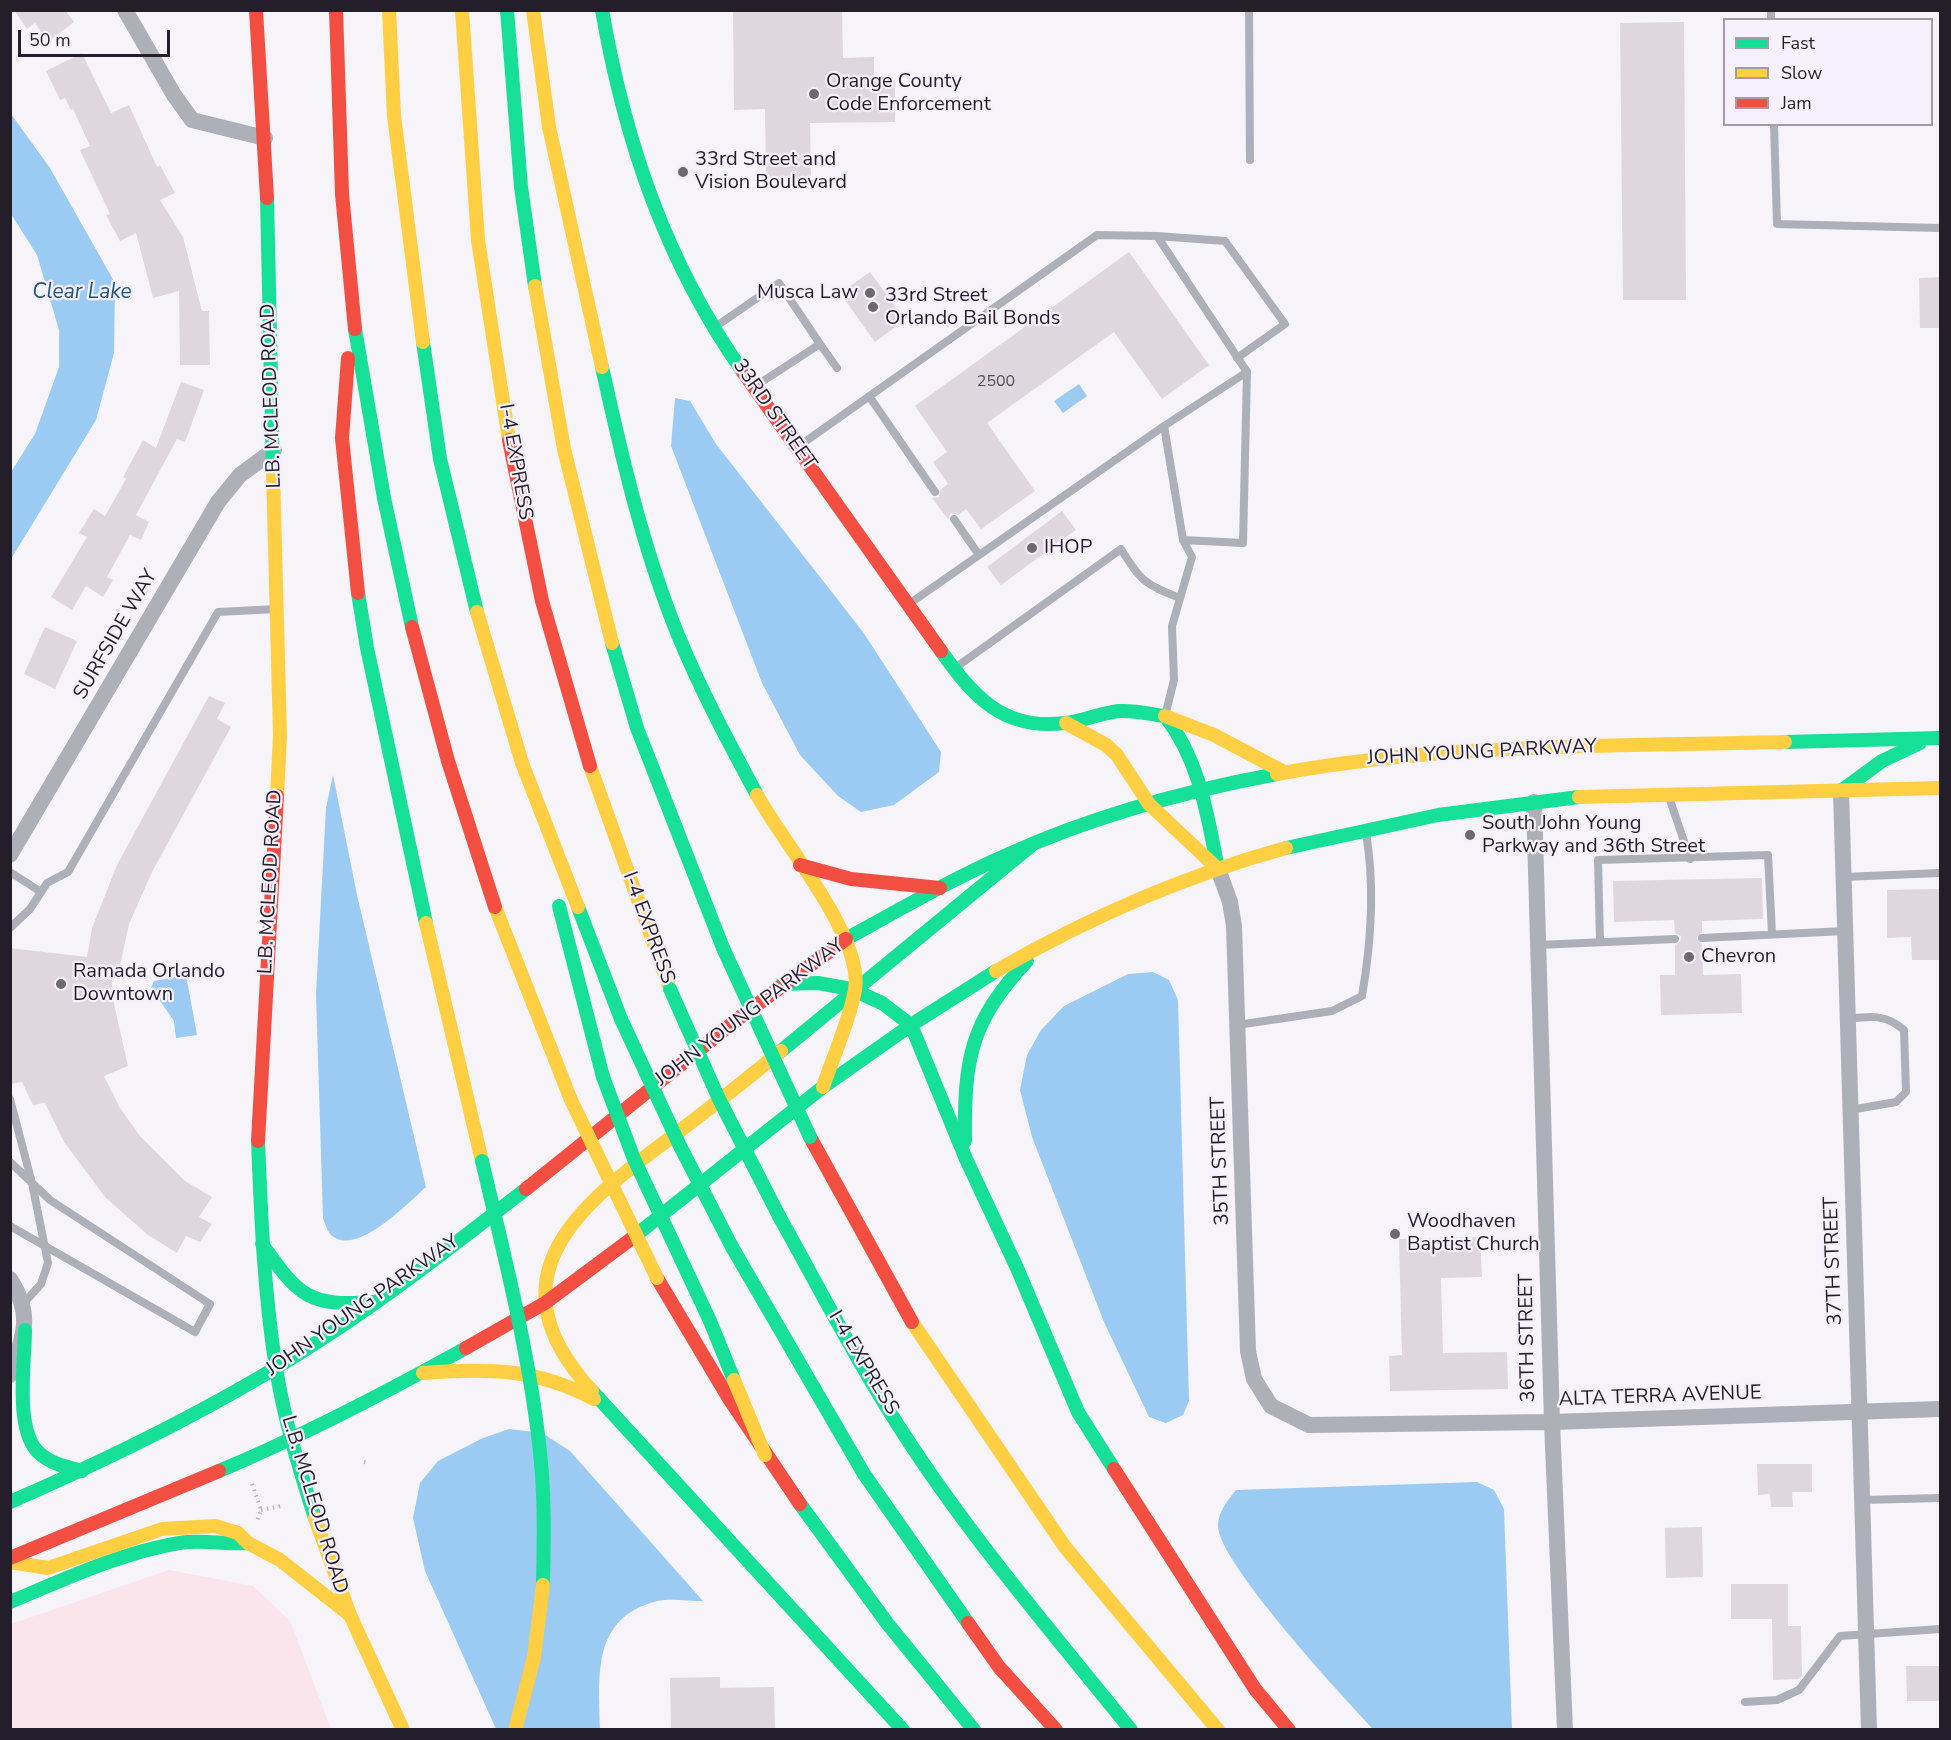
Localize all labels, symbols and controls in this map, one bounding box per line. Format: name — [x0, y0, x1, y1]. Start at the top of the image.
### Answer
scale bar — [21, 18, 172, 56]
legend — [1723, 18, 1933, 126]
text: 50 m — [29, 28, 71, 52]
text: Fast — [1781, 31, 1815, 55]
text: Slow — [1781, 61, 1822, 85]
place label: Orange County Code Enforcement — [826, 70, 991, 117]
marker: Orange County Code Enforcement — [807, 87, 821, 101]
text: Jam — [1781, 91, 1812, 115]
place label: 33rd Street and Vision Boulevard — [695, 148, 847, 195]
marker: 33rd Street and Vision Boulevard — [676, 165, 690, 179]
water label: Clear Lake — [32, 280, 132, 306]
place label: Musca Law — [757, 281, 858, 305]
place label: 33rd Street Orlando Bail Bonds — [885, 284, 1060, 331]
marker: Musca Law — [863, 286, 877, 300]
marker: 33rd Street Orlando Bail Bonds — [866, 300, 880, 314]
street label: L.B. MCLEOD ROAD — [257, 303, 287, 489]
street label: 33RD STREET — [727, 355, 821, 475]
house number: 2500 — [977, 372, 1015, 392]
street label: I-4 EXPRESS — [493, 402, 537, 522]
place label: IHOP — [1044, 536, 1092, 560]
marker: IHOP — [1025, 541, 1039, 555]
street label: SURFSIDE WAY — [69, 566, 163, 704]
street label: JOHN YOUNG PARKWAY — [1367, 735, 1597, 771]
street label: L.B. MCLEOD ROAD — [254, 789, 288, 975]
place label: South John Young Parkway and 36th Street — [1482, 812, 1705, 859]
marker: South John Young Parkway and 36th Street — [1463, 828, 1477, 842]
street label: I-4 EXPRESS — [617, 869, 679, 987]
street label: JOHN YOUNG PARKWAY — [651, 934, 849, 1092]
place label: Chevron — [1701, 945, 1776, 969]
marker: Chevron — [1682, 950, 1696, 964]
place label: Ramada Orlando Downtown — [73, 960, 225, 1007]
marker: Ramada Orlando Downtown — [54, 977, 68, 991]
street label: 35TH STREET — [1207, 1096, 1235, 1226]
street label: 37TH STREET — [1820, 1196, 1848, 1326]
place label: Woodhaven Baptist Church — [1407, 1210, 1540, 1257]
marker: Woodhaven Baptist Church — [1388, 1227, 1402, 1241]
street label: JOHN YOUNG PARKWAY — [262, 1230, 464, 1382]
street label: 36TH STREET — [1515, 1273, 1541, 1403]
street label: I-4 EXPRESS — [822, 1307, 904, 1419]
street label: ALTA TERRA AVENUE — [1558, 1381, 1762, 1413]
street label: L.B. MCLEOD ROAD — [276, 1413, 352, 1597]

